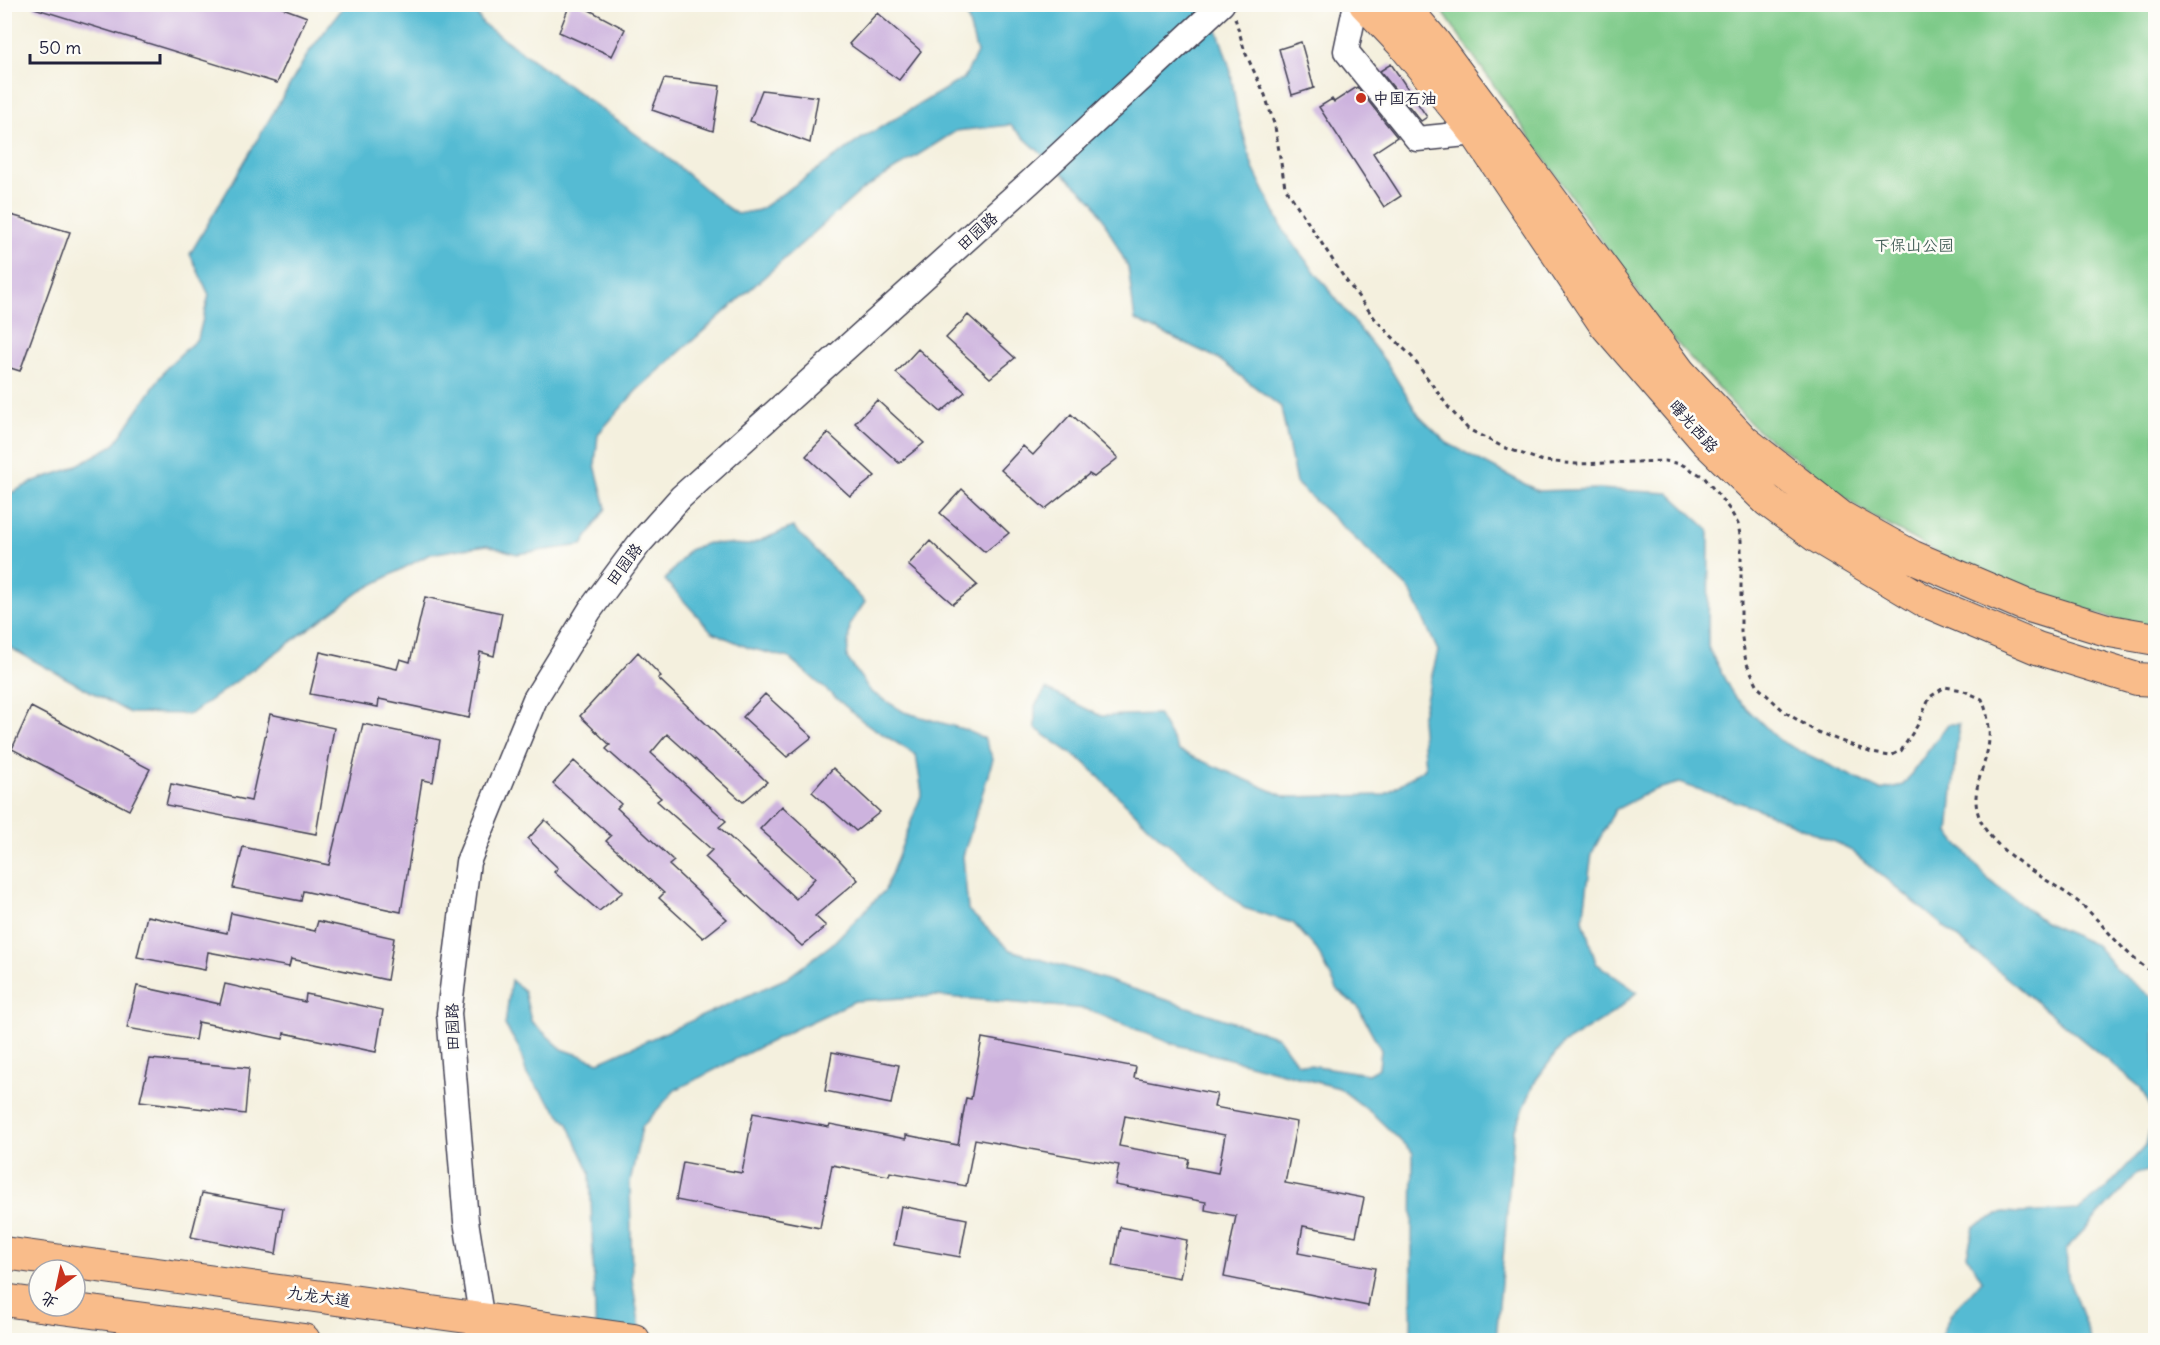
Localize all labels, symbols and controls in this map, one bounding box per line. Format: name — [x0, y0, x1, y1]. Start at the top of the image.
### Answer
scale bar — [30, 27, 160, 65]
text: 50 m — [39, 36, 81, 59]
place label: 中国石油 — [1373, 88, 1437, 108]
marker: 中国石油 — [1354, 91, 1368, 105]
street label: 田园路 — [952, 208, 1002, 254]
park label: 下保山公园 — [1874, 235, 1954, 255]
street label: 曙光西路 — [1665, 396, 1723, 456]
street label: 田园路 — [602, 539, 646, 589]
street label: 田园路 — [442, 1003, 462, 1051]
north arrow — [27, 1258, 87, 1318]
street label: 九龙大道 — [286, 1282, 352, 1310]
text: 北 — [37, 1288, 61, 1313]

